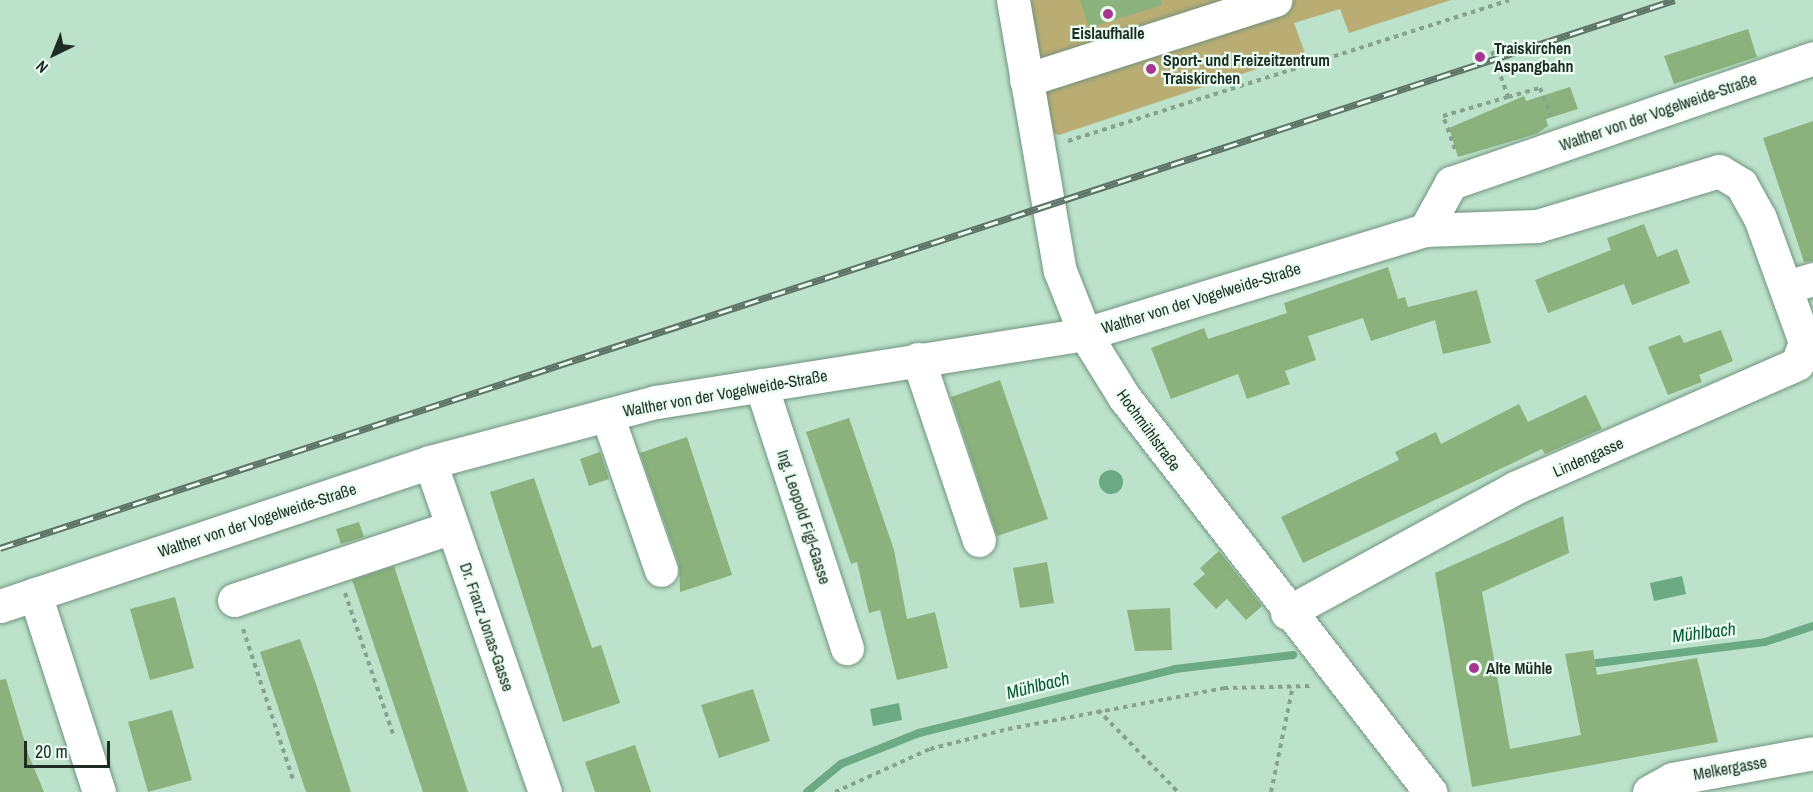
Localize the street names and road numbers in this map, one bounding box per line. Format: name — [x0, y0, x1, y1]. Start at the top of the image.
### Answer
street label: Walther von der Vogelweide-Straße — [1557, 69, 1759, 155]
street label: Walther von der Vogelweide-Straße — [1099, 259, 1303, 337]
street label: Walther von der Vogelweide-Straße — [621, 366, 829, 420]
street label: Hochmühlstraße — [1113, 385, 1185, 475]
street label: Lindengasse — [1550, 433, 1626, 481]
street label: Ing. Leopold Figl-Gasse — [773, 447, 835, 587]
street label: Walther von der Vogelweide-Straße — [155, 479, 359, 561]
street label: Dr. Franz Jonas-Gasse — [456, 560, 518, 694]
street label: Melkergasse — [1692, 752, 1768, 784]

